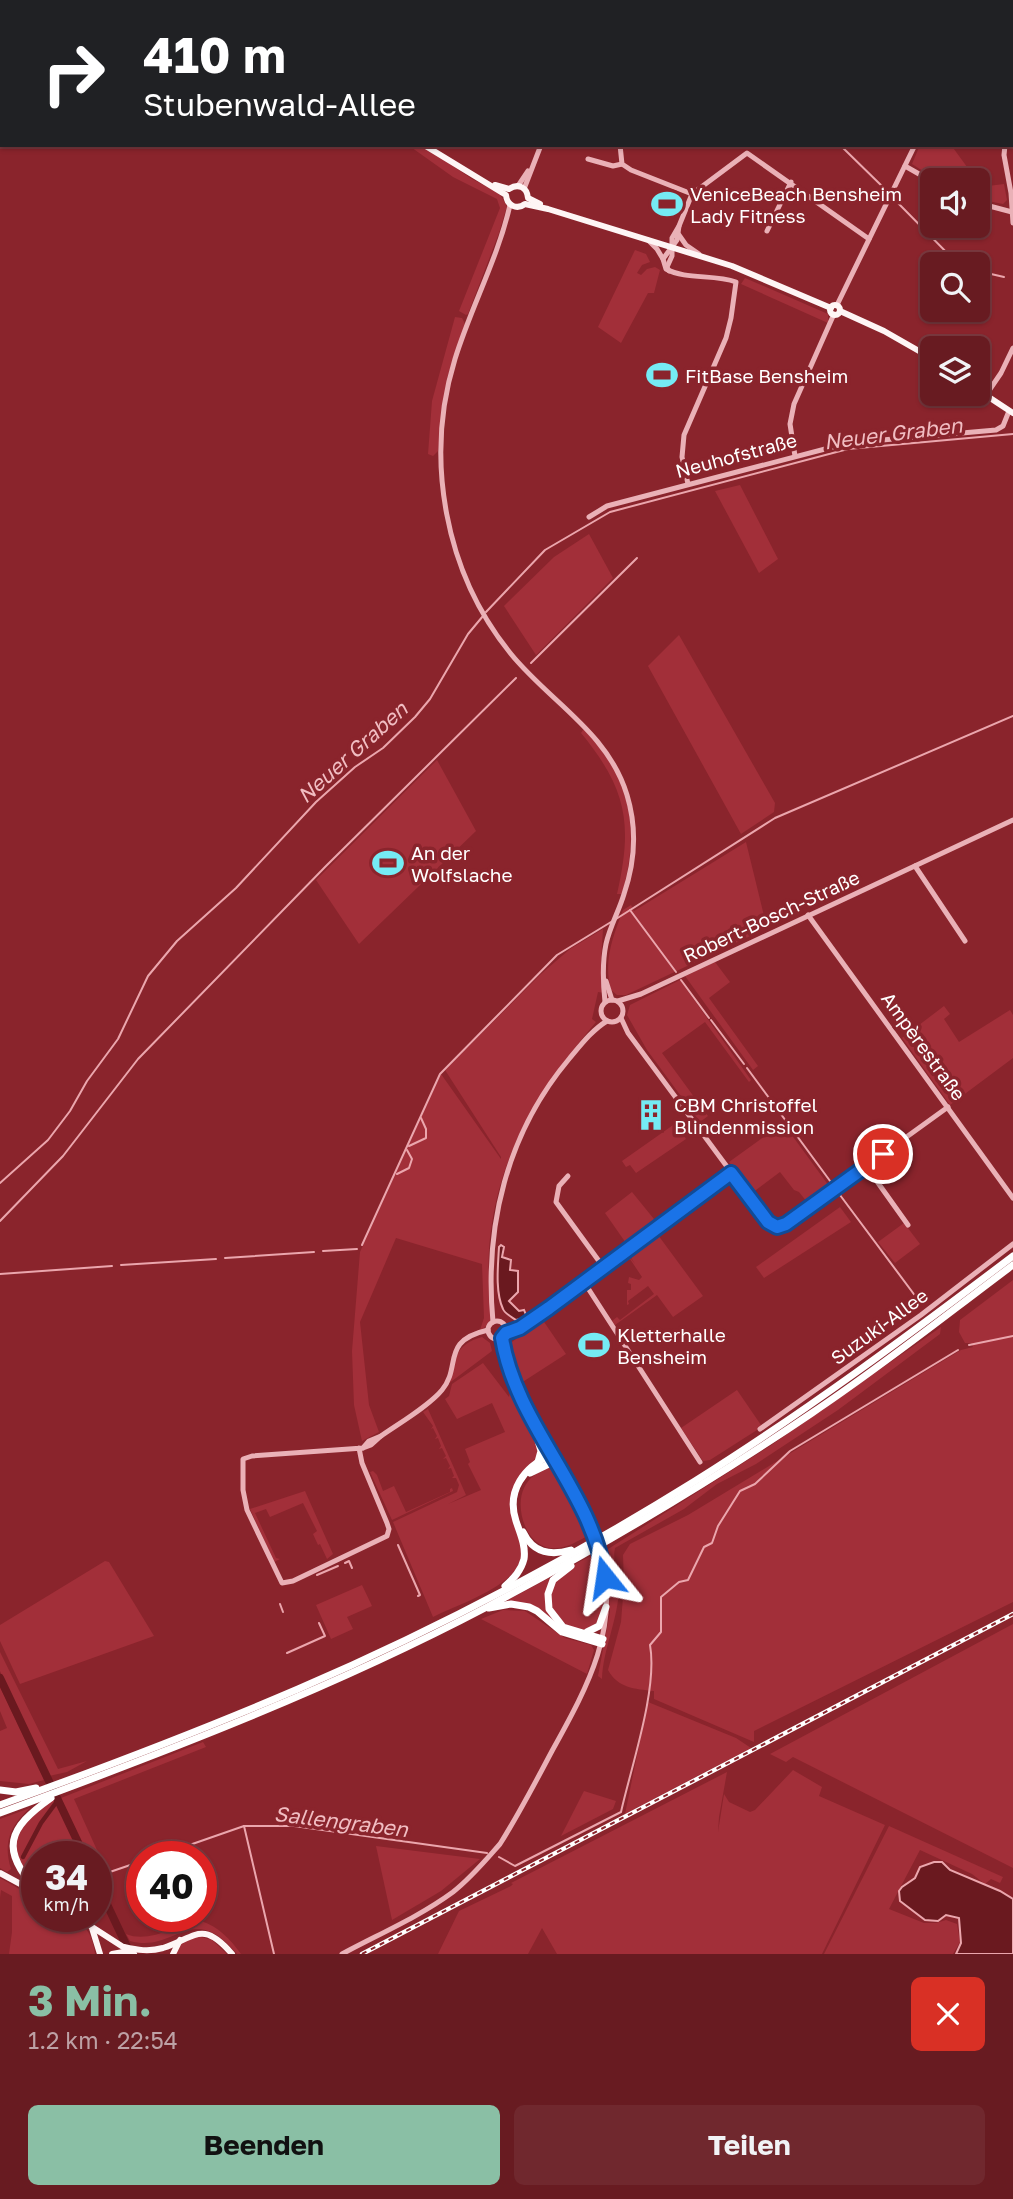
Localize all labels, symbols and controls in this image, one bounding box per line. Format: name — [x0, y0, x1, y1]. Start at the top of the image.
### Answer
text: 410 m — [143, 25, 286, 84]
icon: right — [28, 28, 119, 119]
text: Stubenwald-Allee — [143, 85, 416, 123]
map controls — [920, 168, 990, 406]
button: sound — [920, 168, 990, 238]
place label: VeniceBeach Bensheim Lady Fitness — [690, 182, 902, 227]
sports icon: VeniceBeach Bensheim Lady Fitness — [650, 187, 684, 221]
button: search — [920, 252, 990, 322]
button: layers — [920, 336, 990, 406]
sports icon: FitBase Bensheim — [645, 358, 679, 392]
place label: FitBase Bensheim — [685, 364, 848, 387]
water label: Neuer Graben — [822, 411, 965, 454]
street label: Neuhofstraße — [673, 428, 799, 482]
water label: Neuer Graben — [292, 695, 413, 808]
place label: An der Wolfslache — [411, 841, 512, 886]
sports icon: An der Wolfslache — [371, 846, 405, 880]
street label: Robert-Bosch-Straße — [679, 865, 863, 967]
street label: Ampèrestraße — [877, 987, 971, 1105]
place label: CBM Christoffel Blindenmission — [674, 1093, 818, 1138]
building icon: CBM Christoffel Blindenmission — [634, 1098, 668, 1132]
pin — [853, 1124, 913, 1184]
icon: arrive — [864, 1135, 902, 1173]
street label: Suzuki-Allee — [826, 1283, 932, 1369]
place label: Kletterhalle Bensheim — [617, 1323, 726, 1368]
sports icon: Kletterhalle Bensheim — [577, 1328, 611, 1362]
position arrow — [568, 1540, 642, 1614]
water label: Sallengraben — [273, 1800, 410, 1842]
speed limit sign: 40 — [126, 1841, 217, 1932]
text: 34 — [45, 1856, 88, 1898]
text: km/h — [44, 1893, 89, 1915]
text: 3 Min. — [28, 1975, 152, 2025]
button: close — [911, 1977, 985, 2051]
text: 1.2 km · 22:54 — [28, 2026, 178, 2054]
button: Beenden — [28, 2105, 500, 2185]
button: Teilen — [514, 2105, 985, 2185]

